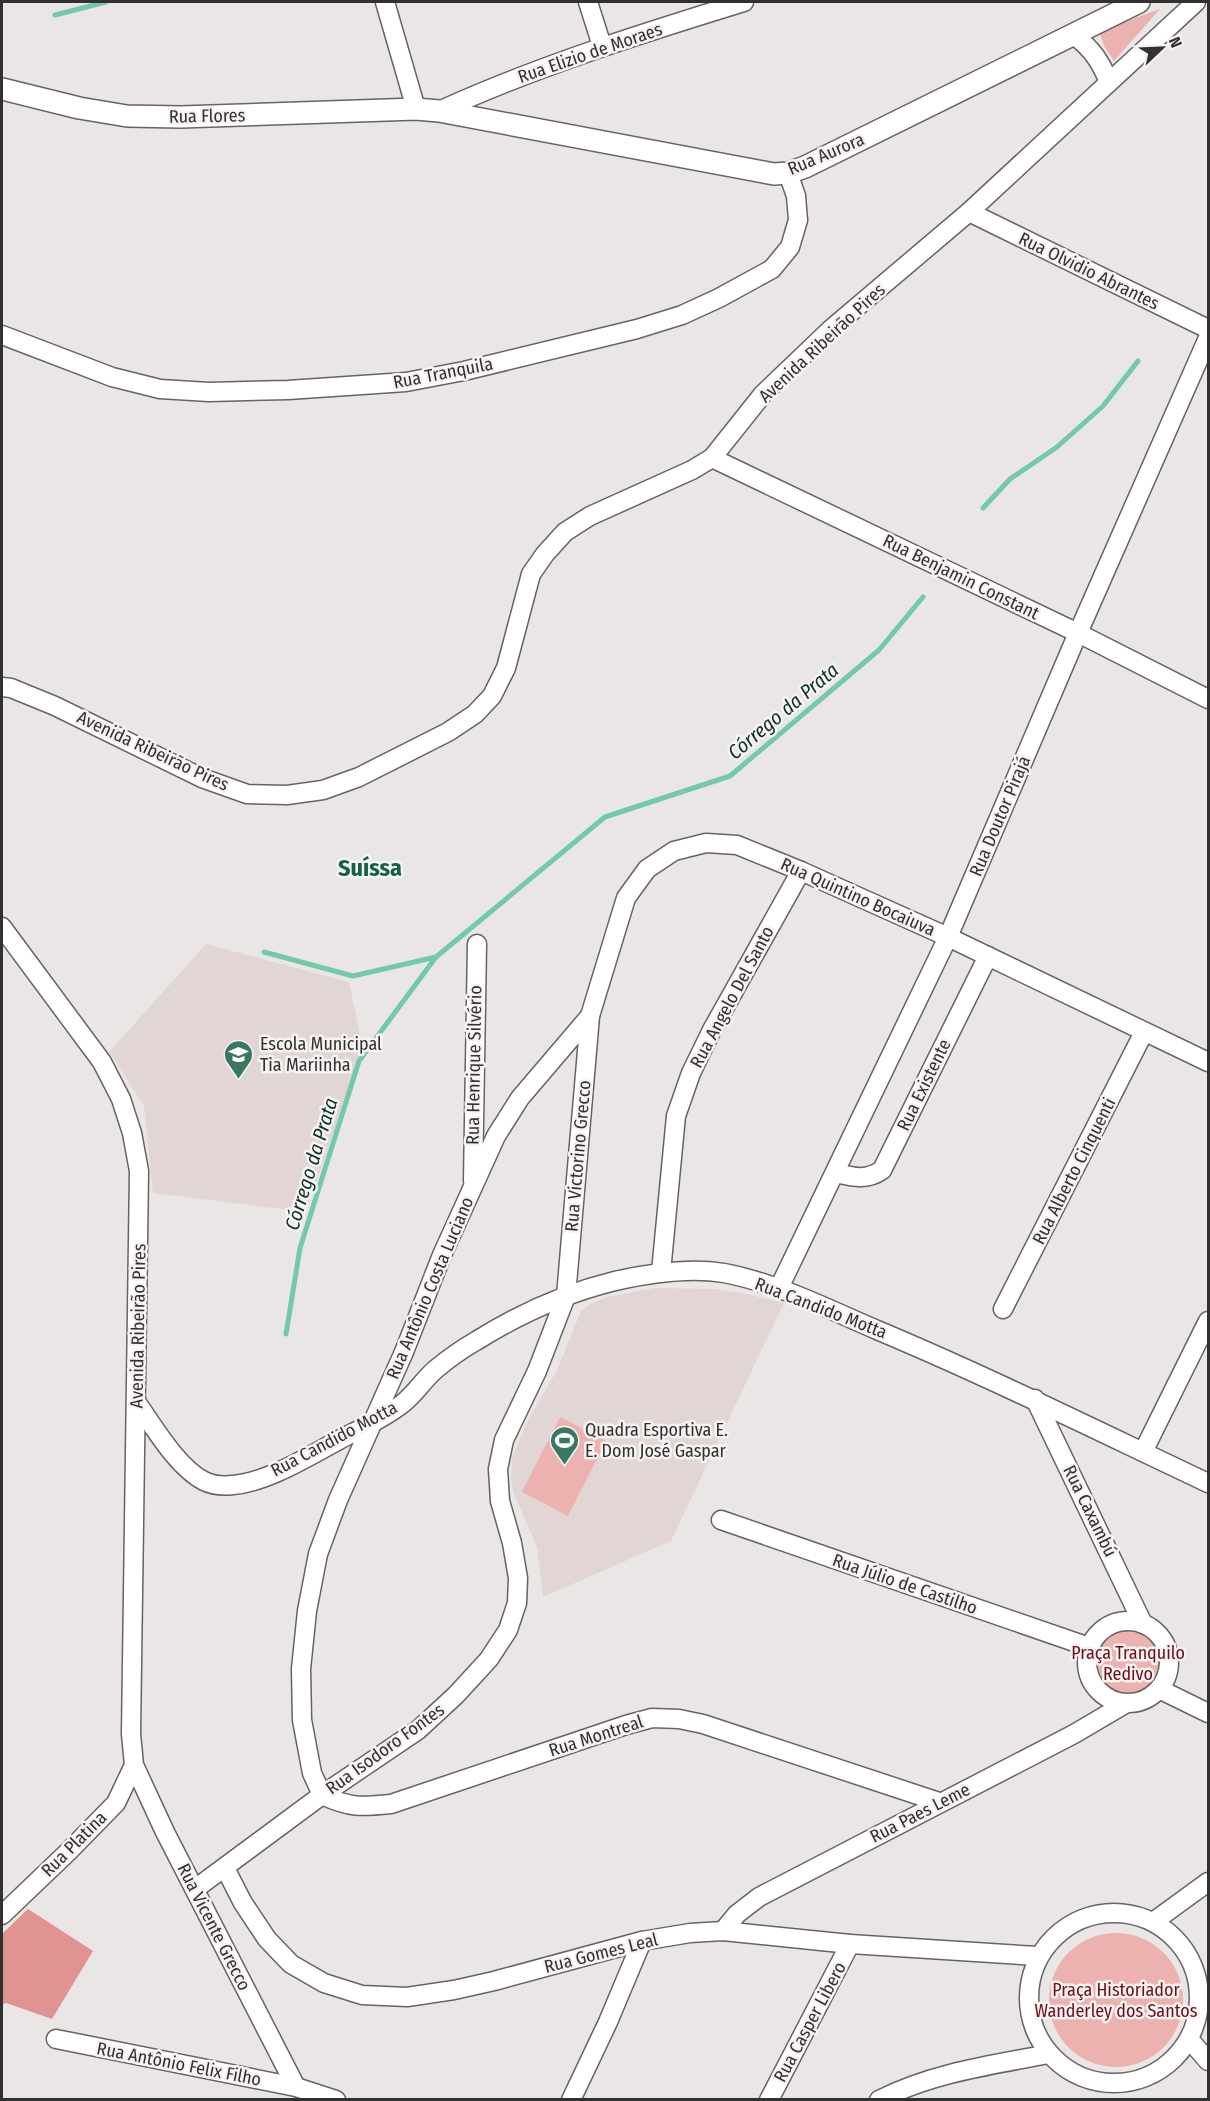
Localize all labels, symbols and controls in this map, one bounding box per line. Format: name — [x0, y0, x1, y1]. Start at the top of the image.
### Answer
street label: Rua Elizio de Moraes — [515, 18, 665, 88]
north arrow — [1132, 18, 1192, 78]
text: N — [1165, 34, 1186, 50]
street label: Rua Flores — [169, 104, 246, 128]
street label: Rua Aurora — [784, 128, 868, 180]
street label: Rua Olvidio Abrantes — [1015, 227, 1163, 315]
street label: Avenida Ribeirão Pires — [754, 279, 890, 407]
street label: Rua Tranquila — [391, 353, 495, 393]
street label: Rua Benjamin Constant — [879, 530, 1043, 624]
water label: Córrego da Prata — [723, 658, 843, 764]
street label: Avenida Ribeirão Pires — [74, 706, 233, 796]
street label: Rua Doutor Pirajá — [965, 752, 1035, 880]
street label: Rua Quintino Bocaiuva — [777, 853, 939, 941]
district label: Suíssa — [338, 854, 402, 882]
street label: Rua Angelo Del Santo — [685, 922, 779, 1072]
street label: Rua Henrique Silvério — [462, 985, 486, 1145]
place label: Escola Municipal Tia Mariinha — [260, 1033, 382, 1076]
street label: Rua Existente — [892, 1035, 956, 1134]
school or university icon: Escola Municipal Tia Mariinha — [223, 1038, 255, 1080]
street label: Rua Victorino Grecco — [560, 1079, 596, 1233]
street label: Rua Alberto Cinquenti — [1028, 1094, 1120, 1248]
water label: Córrego da Prata — [279, 1095, 343, 1233]
street label: Rua Antônio Costa Luciano — [382, 1194, 478, 1382]
street label: Avenida Ribeirão Pires — [126, 1243, 150, 1409]
street label: Rua Candido Motta — [752, 1273, 890, 1343]
street label: Rua Candido Motta — [267, 1396, 401, 1482]
place label: Quadra Esportiva E. E. Dom José Gaspar — [585, 1419, 728, 1462]
sports icon: Quadra Esportiva E. E. Dom José Gaspar — [548, 1424, 580, 1466]
street label: Rua Caxambú — [1058, 1462, 1122, 1560]
street label: Rua Júlio de Castilho — [830, 1549, 980, 1619]
park label: Praça Tranquilo Redivo — [1071, 1642, 1185, 1685]
street label: Rua Isodoro Fontes — [321, 1698, 449, 1799]
street label: Rua Montreal — [546, 1710, 646, 1762]
street label: Rua Paes Leme — [866, 1778, 974, 1848]
street label: Rua Platina — [37, 1806, 112, 1881]
street label: Rua Vicente Grecco — [173, 1860, 255, 1994]
street label: Rua Gomes Leal — [542, 1928, 660, 1978]
street label: Rua Casper Libero — [769, 1958, 851, 2086]
park label: Praça Historiador Wanderley dos Santos — [1035, 1979, 1198, 2022]
street label: Rua Antônio Felix Filho — [95, 2037, 263, 2091]

